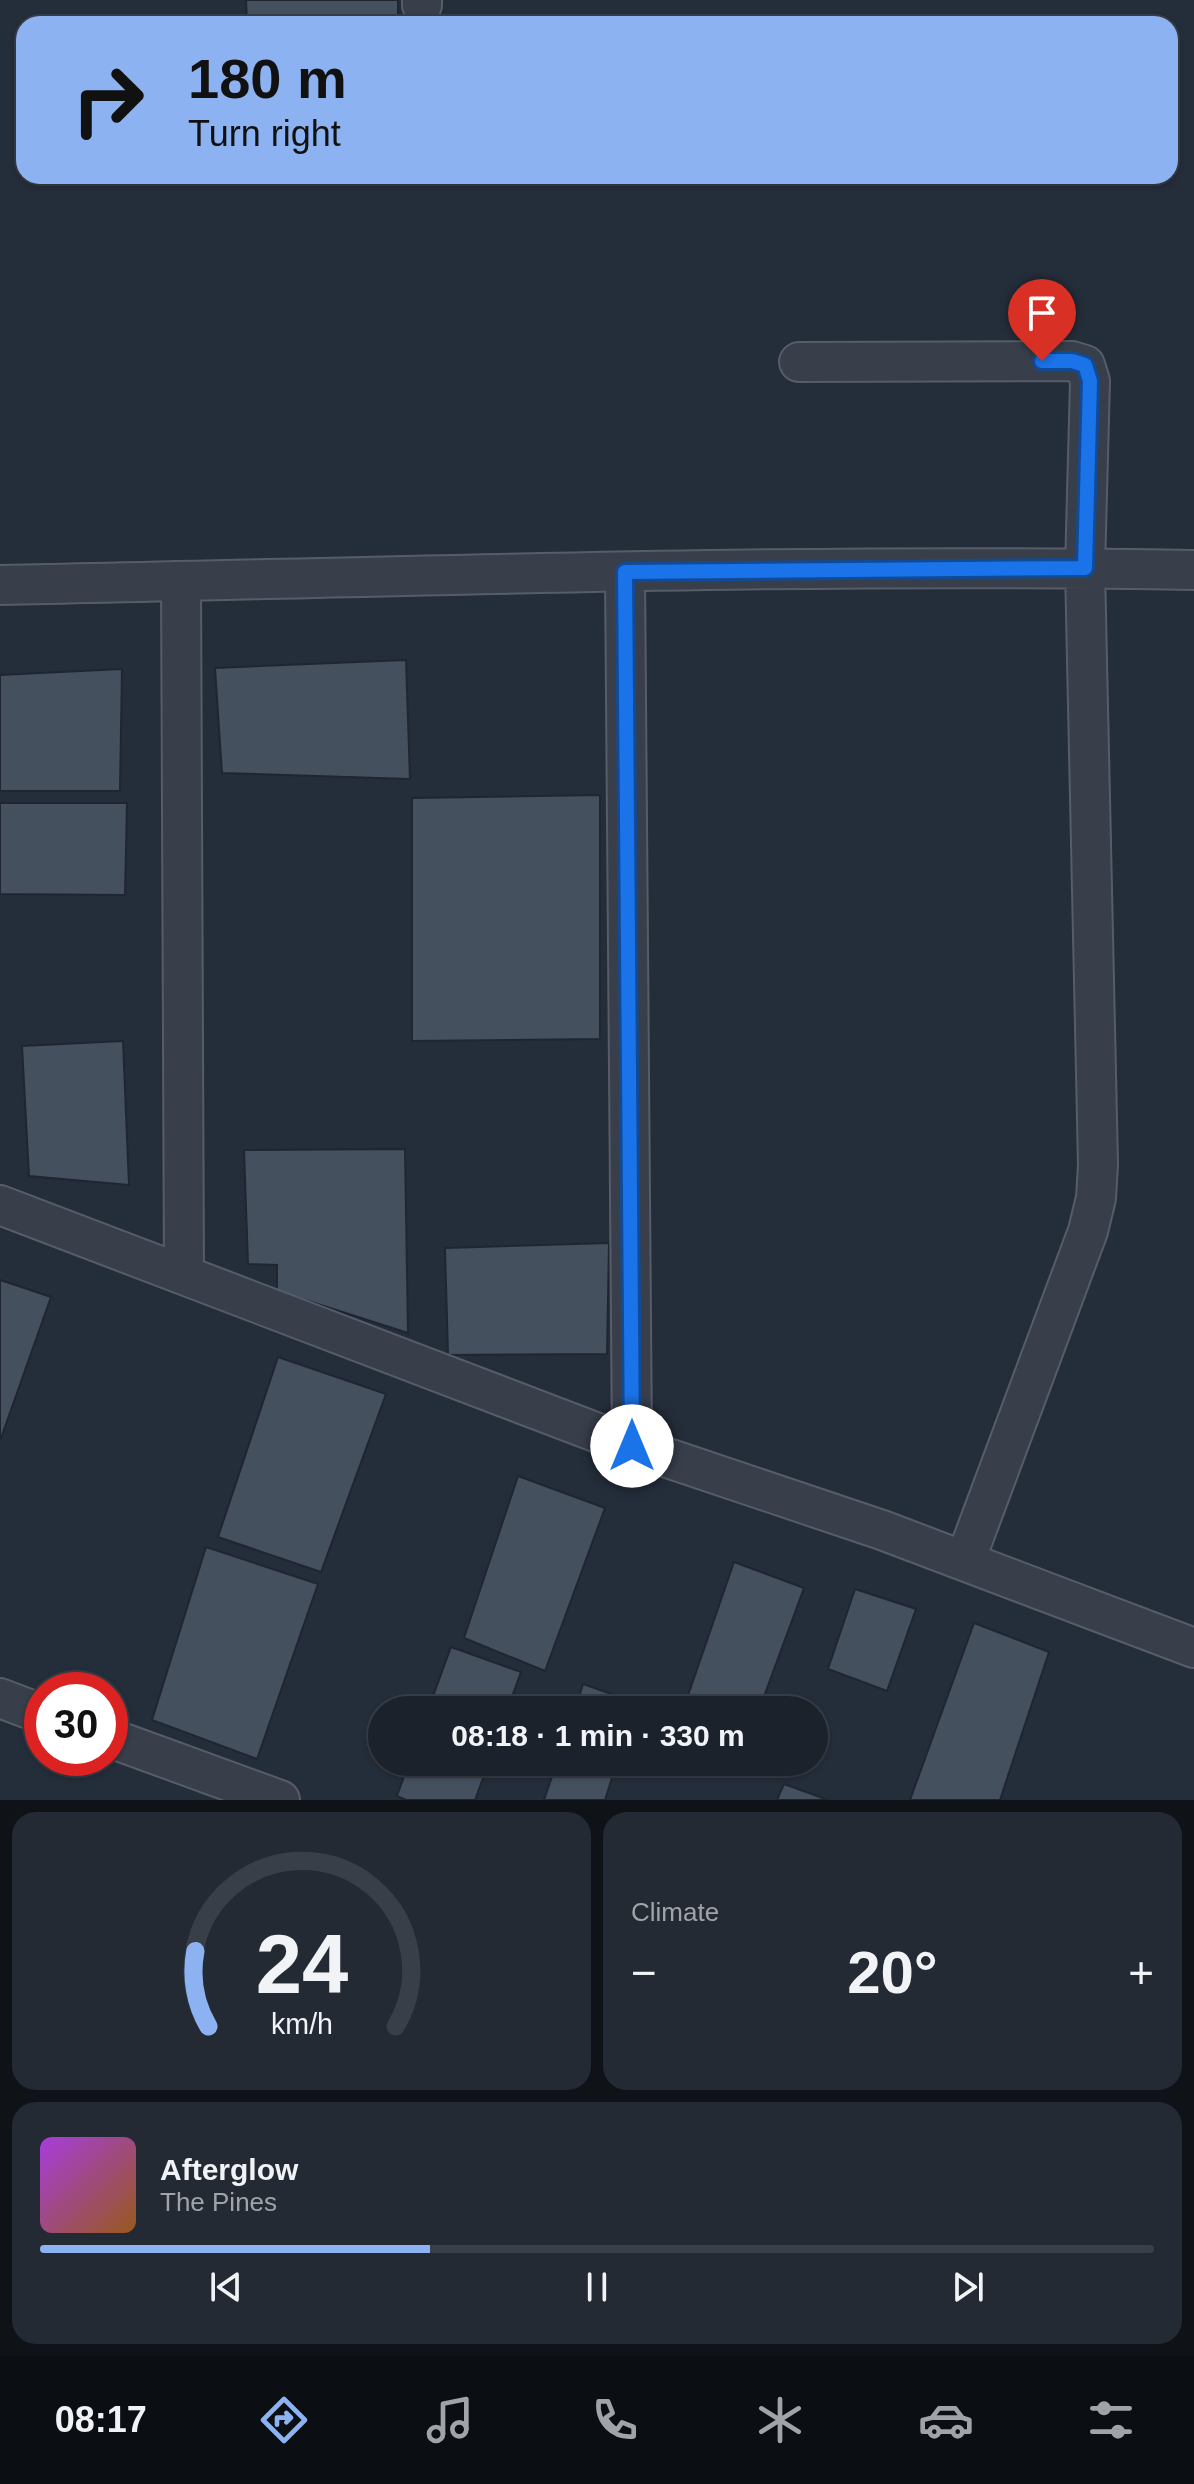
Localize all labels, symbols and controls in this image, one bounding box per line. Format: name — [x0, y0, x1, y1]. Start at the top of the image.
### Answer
text: 180 m — [188, 47, 347, 110]
icon: right — [56, 48, 160, 152]
text: Turn right — [188, 113, 341, 154]
pin — [1008, 279, 1076, 361]
icon: arrive — [1020, 291, 1064, 335]
position arrow — [590, 1404, 674, 1488]
speed limit sign: 30 — [24, 1672, 128, 1776]
text: 08:18 · 1 min · 330 m — [451, 1719, 745, 1752]
text: Climate — [631, 1897, 719, 1927]
text: 24 — [255, 1918, 348, 2011]
text: 20° — [847, 1939, 938, 2006]
text: − — [631, 1948, 657, 1997]
text: + — [1128, 1948, 1154, 1997]
text: km/h — [271, 2008, 332, 2040]
text: Afterglow — [160, 2153, 298, 2186]
text: The Pines — [160, 2187, 277, 2217]
icon: previous — [204, 2265, 248, 2309]
icon: pause — [575, 2265, 619, 2309]
icon: next — [946, 2265, 990, 2309]
icon: directions — [256, 2392, 312, 2448]
icon: music — [422, 2392, 478, 2448]
icon: phone — [587, 2392, 643, 2448]
icon: climate — [752, 2392, 808, 2448]
icon: car — [918, 2392, 974, 2448]
icon: filters — [1083, 2392, 1139, 2448]
text: 08:17 — [55, 2399, 147, 2440]

